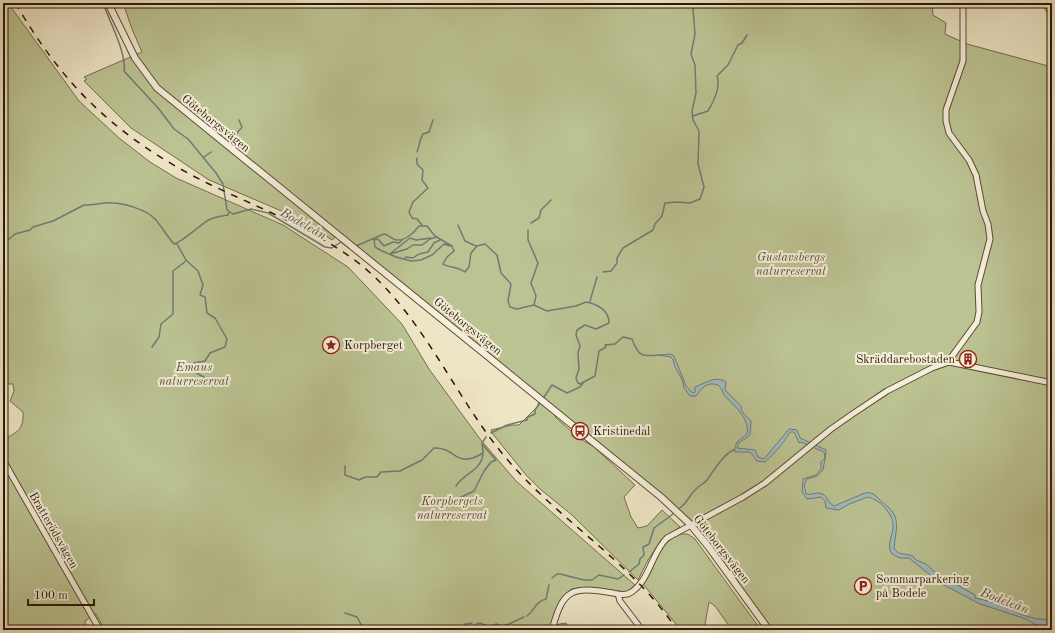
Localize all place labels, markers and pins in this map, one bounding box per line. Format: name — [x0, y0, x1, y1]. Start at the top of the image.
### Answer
place icon: Korpberget — [321, 335, 341, 355]
place label: Korpberget — [344, 340, 403, 352]
building icon: Skräddarebostaden — [958, 349, 978, 369]
place label: Skräddarebostaden — [856, 354, 956, 366]
bus stop icon: Kristinedal — [570, 421, 590, 441]
place label: Kristinedal — [593, 426, 650, 438]
place label: Sommarparkering på Bodele — [876, 574, 970, 600]
parking icon: Sommarparkering på Bodele — [853, 576, 873, 596]

